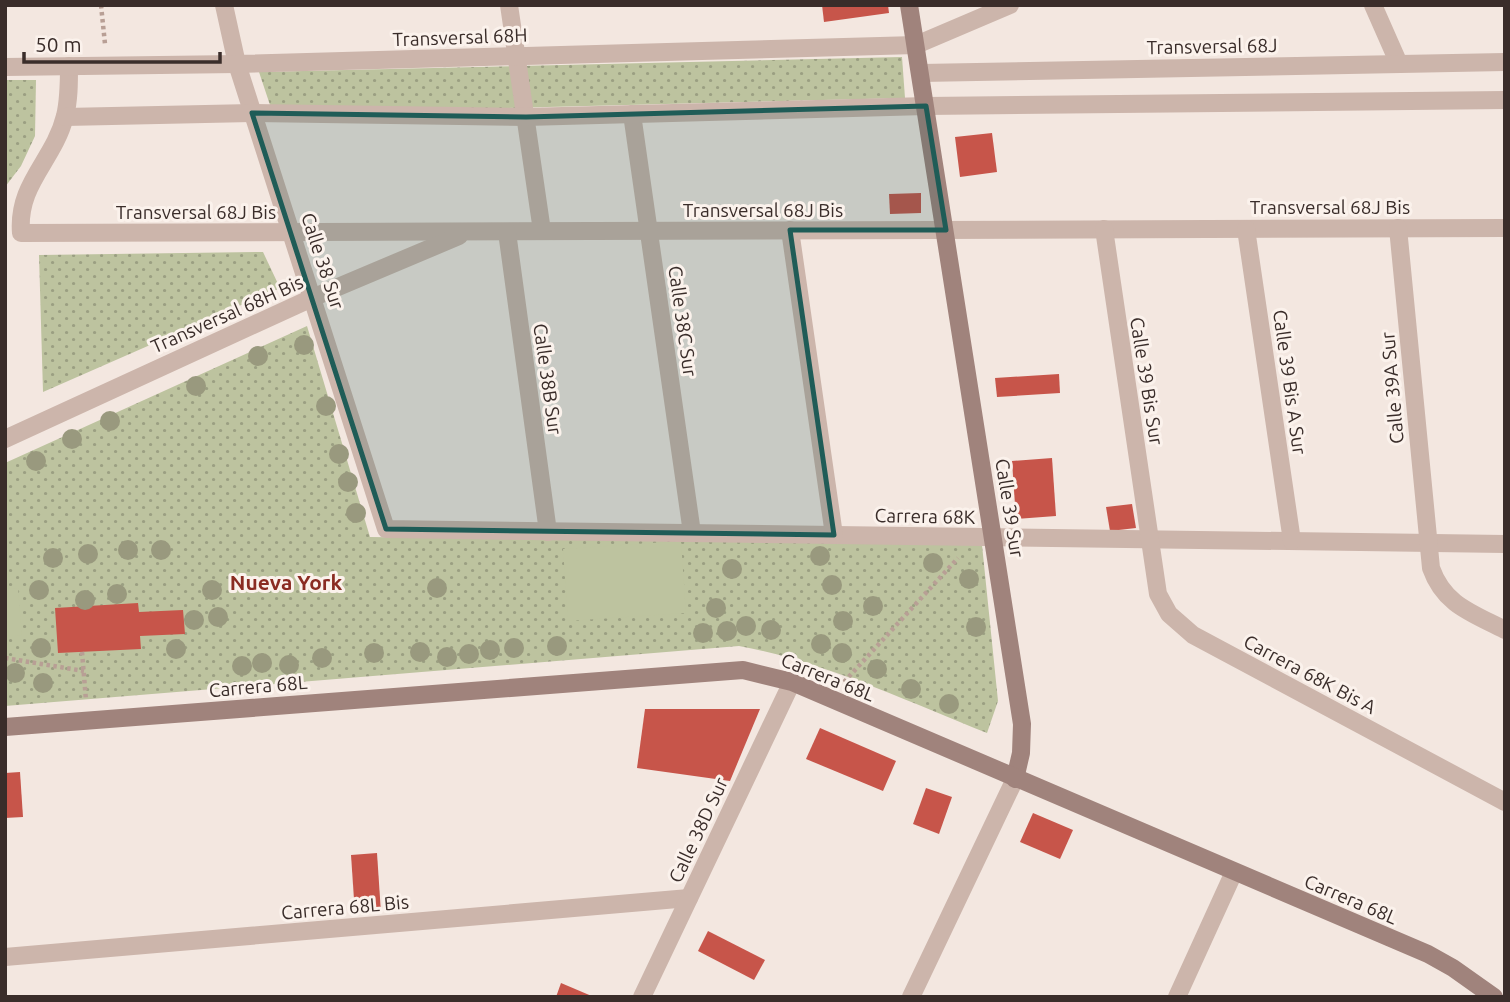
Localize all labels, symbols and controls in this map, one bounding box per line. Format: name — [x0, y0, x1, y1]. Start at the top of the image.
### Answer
scale bar — [24, 21, 220, 65]
street label: Transversal 68H — [392, 24, 528, 50]
text: 50 m — [35, 32, 82, 56]
street label: Transversal 68J — [1146, 34, 1278, 58]
street label: Transversal 68J Bis — [1250, 196, 1410, 218]
street label: Transversal 68J Bis — [683, 199, 843, 221]
street label: Transversal 68J Bis — [116, 201, 276, 223]
street label: Calle 38 Sur — [297, 210, 349, 312]
street label: Calle 38C Sur — [664, 264, 702, 378]
street label: Transversal 68H Bis — [148, 271, 306, 357]
street label: Calle 39 Bis A Sur — [1269, 308, 1311, 456]
street label: Calle 39 Bis Sur — [1126, 315, 1168, 447]
street label: Calle 38B Sur — [529, 322, 567, 436]
street label: Calle 39A Sur — [1376, 331, 1408, 445]
street label: Calle 39 Sur — [991, 457, 1029, 559]
street label: Carrera 68K — [875, 504, 976, 528]
district label: Nueva York — [230, 570, 342, 594]
street label: Carrera 68K Bis A — [1240, 630, 1380, 718]
street label: Carrera 68L — [778, 648, 878, 706]
street label: Carrera 68L — [208, 671, 308, 701]
street label: Calle 38D Sur — [664, 774, 732, 886]
street label: Carrera 68L — [1301, 870, 1401, 929]
street label: Carrera 68L Bis — [280, 890, 410, 924]

